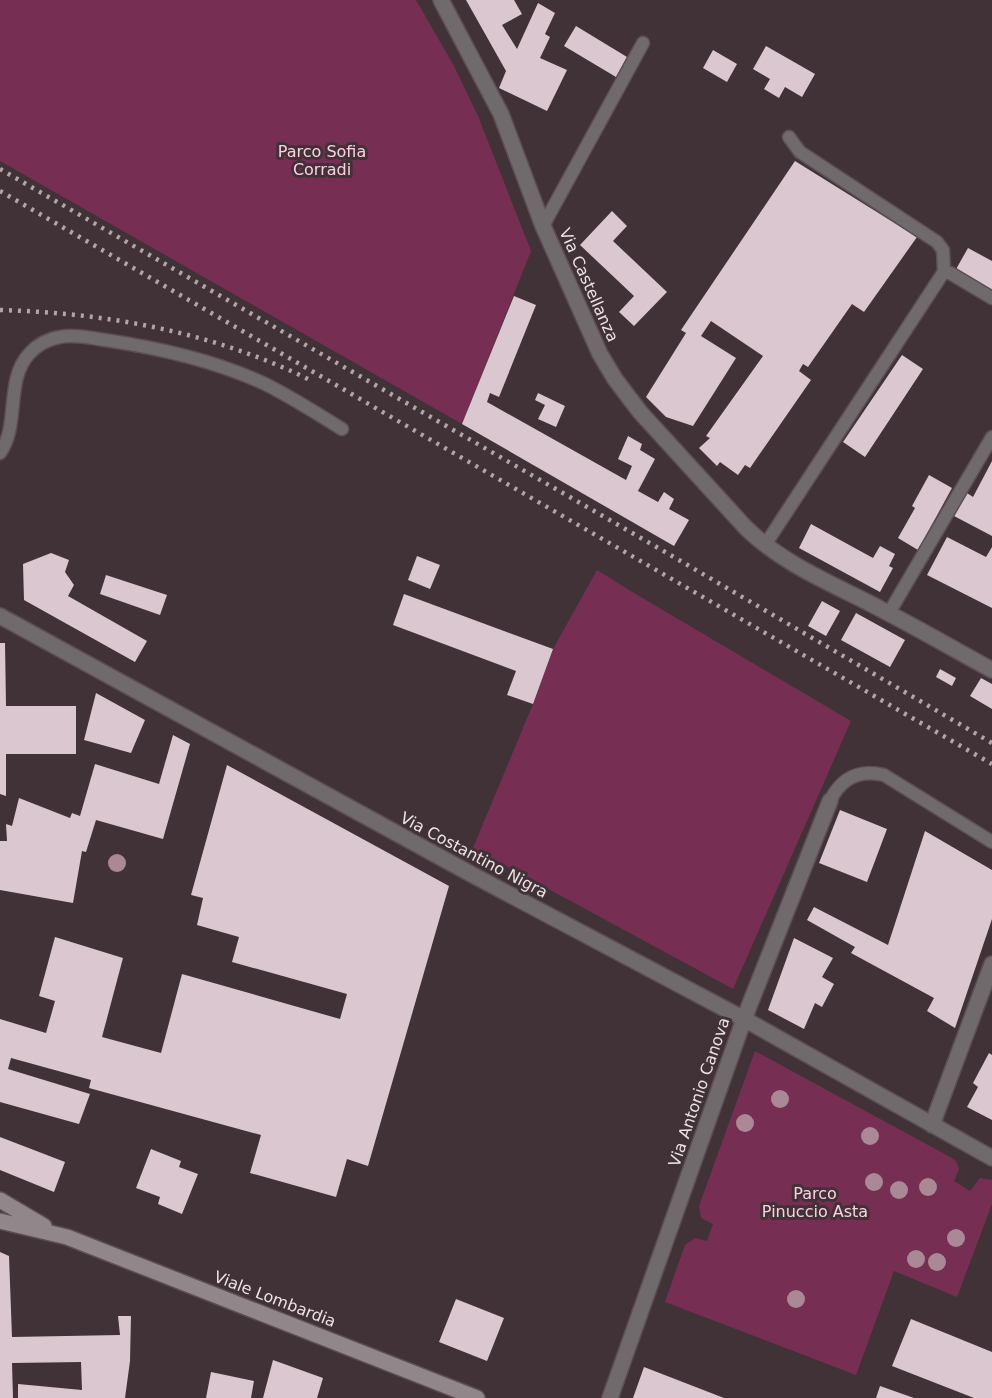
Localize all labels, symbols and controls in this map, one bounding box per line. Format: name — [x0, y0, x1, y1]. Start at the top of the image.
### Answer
park label: Parco Sofia Corradi — [278, 142, 366, 179]
street label: Via Castellanza — [555, 225, 623, 345]
street label: Via Costantino Nigra — [397, 808, 551, 902]
street label: Via Antonio Canova — [665, 1015, 733, 1169]
park label: Parco Pinuccio Asta — [762, 1184, 868, 1221]
street label: Viale Lombardia — [211, 1267, 339, 1331]

